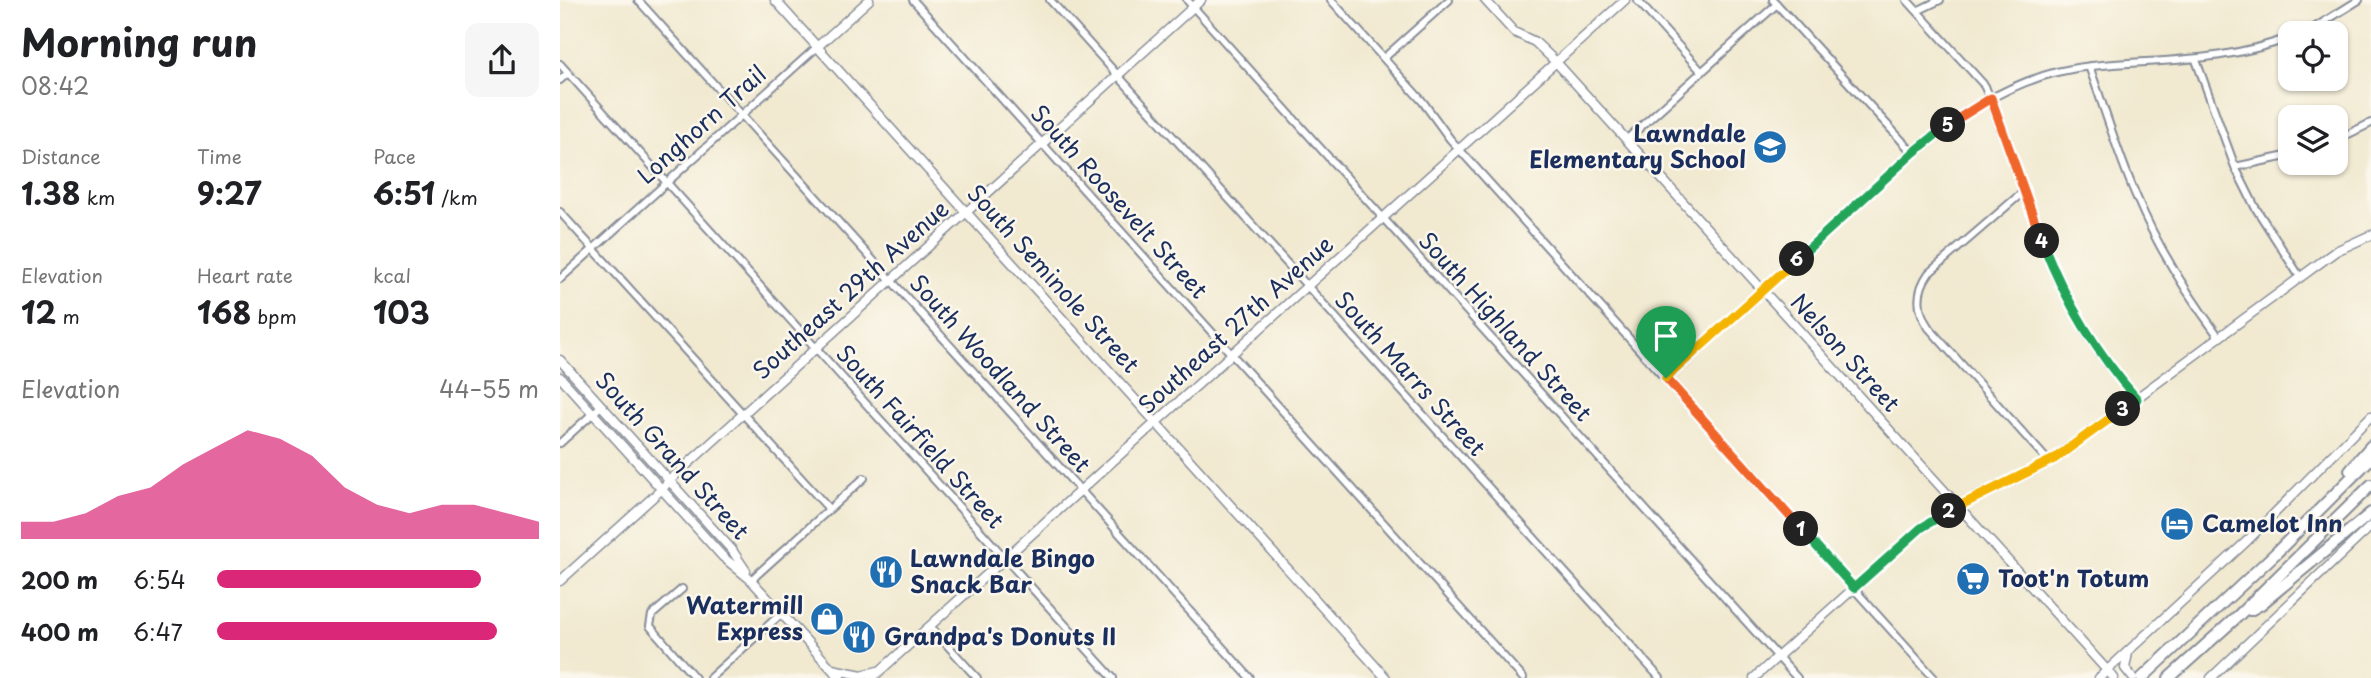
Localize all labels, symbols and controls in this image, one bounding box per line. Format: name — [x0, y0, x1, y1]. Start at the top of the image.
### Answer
text: Morning run — [21, 13, 257, 70]
map controls — [2278, 21, 2348, 175]
button: locate — [2278, 21, 2348, 91]
button: share — [465, 23, 539, 97]
street label: Longhorn Trail — [629, 56, 773, 192]
text: 08:42 — [21, 68, 89, 103]
street label: South Roosevelt Street — [1023, 96, 1217, 306]
button: layers — [2278, 105, 2348, 175]
pin: 5 — [1930, 108, 1966, 142]
text: 5 — [1941, 110, 1954, 138]
place label: Lawndale Elementary School — [1529, 115, 1746, 176]
school or university icon: Lawndale Elementary School — [1751, 128, 1789, 166]
text: Distance — [21, 142, 101, 170]
text: Time — [197, 142, 242, 170]
text: Pace — [373, 142, 416, 170]
text: 1.38 — [21, 170, 80, 215]
text: 9:27 — [197, 170, 262, 215]
text: 6:51 — [373, 170, 435, 215]
street label: South Seminole Street — [960, 176, 1149, 380]
text: km — [80, 183, 115, 211]
text: /km — [435, 183, 478, 211]
street label: Southeast 29th Avenue — [744, 191, 956, 387]
street label: South Highland Street — [1411, 223, 1601, 429]
pin: 4 — [2024, 224, 2060, 258]
text: 4 — [2035, 226, 2048, 254]
street label: Southeast 27th Avenue — [1130, 227, 1340, 421]
pin: 6 — [1780, 242, 1814, 276]
text: 6 — [1790, 244, 1803, 272]
text: Elevation — [21, 261, 103, 289]
text: Heart rate — [197, 261, 293, 289]
text: kcal — [373, 261, 411, 289]
street label: South Woodland Street — [902, 266, 1100, 480]
street label: South Marrs Street — [1327, 283, 1495, 463]
street label: Nelson Street — [1783, 285, 1909, 419]
text: 12 — [21, 289, 56, 334]
text: 168 — [197, 289, 251, 334]
text: 103 — [373, 289, 430, 334]
text: m — [56, 302, 80, 330]
text: bpm — [251, 302, 297, 330]
pin — [1636, 306, 1696, 378]
icon: arrive — [1647, 317, 1685, 355]
street label: South Fairfield Street — [829, 336, 1013, 536]
street label: South Grand Street — [588, 363, 758, 547]
text: Elevation — [21, 371, 120, 406]
text: 44–55 m — [439, 371, 539, 406]
pin: 3 — [2106, 392, 2140, 426]
text: 3 — [2116, 394, 2129, 422]
pin: 2 — [1932, 494, 1966, 528]
text: 2 — [1942, 496, 1955, 524]
hotel icon: Camelot Inn — [2158, 505, 2196, 543]
place label: Camelot Inn — [2202, 505, 2343, 540]
pin: 1 — [1784, 512, 1818, 546]
text: 1 — [1796, 514, 1805, 542]
place label: Lawndale Bingo Snack Bar — [910, 540, 1095, 601]
restaurant icon: Lawndale Bingo Snack Bar — [867, 553, 905, 591]
supermarket icon: Toot'n Totum — [1954, 560, 1992, 598]
place label: Toot'n Totum — [1998, 560, 2149, 595]
text: 200 m — [21, 562, 98, 597]
text: 6:54 — [133, 562, 186, 597]
place label: Watermill Express — [686, 587, 803, 648]
shop icon: Watermill Express — [808, 600, 846, 638]
text: 400 m — [21, 614, 99, 649]
text: 6:47 — [133, 614, 183, 649]
restaurant icon: Grandpa's Donuts II — [840, 618, 878, 656]
place label: Grandpa's Donuts II — [884, 618, 1116, 653]

